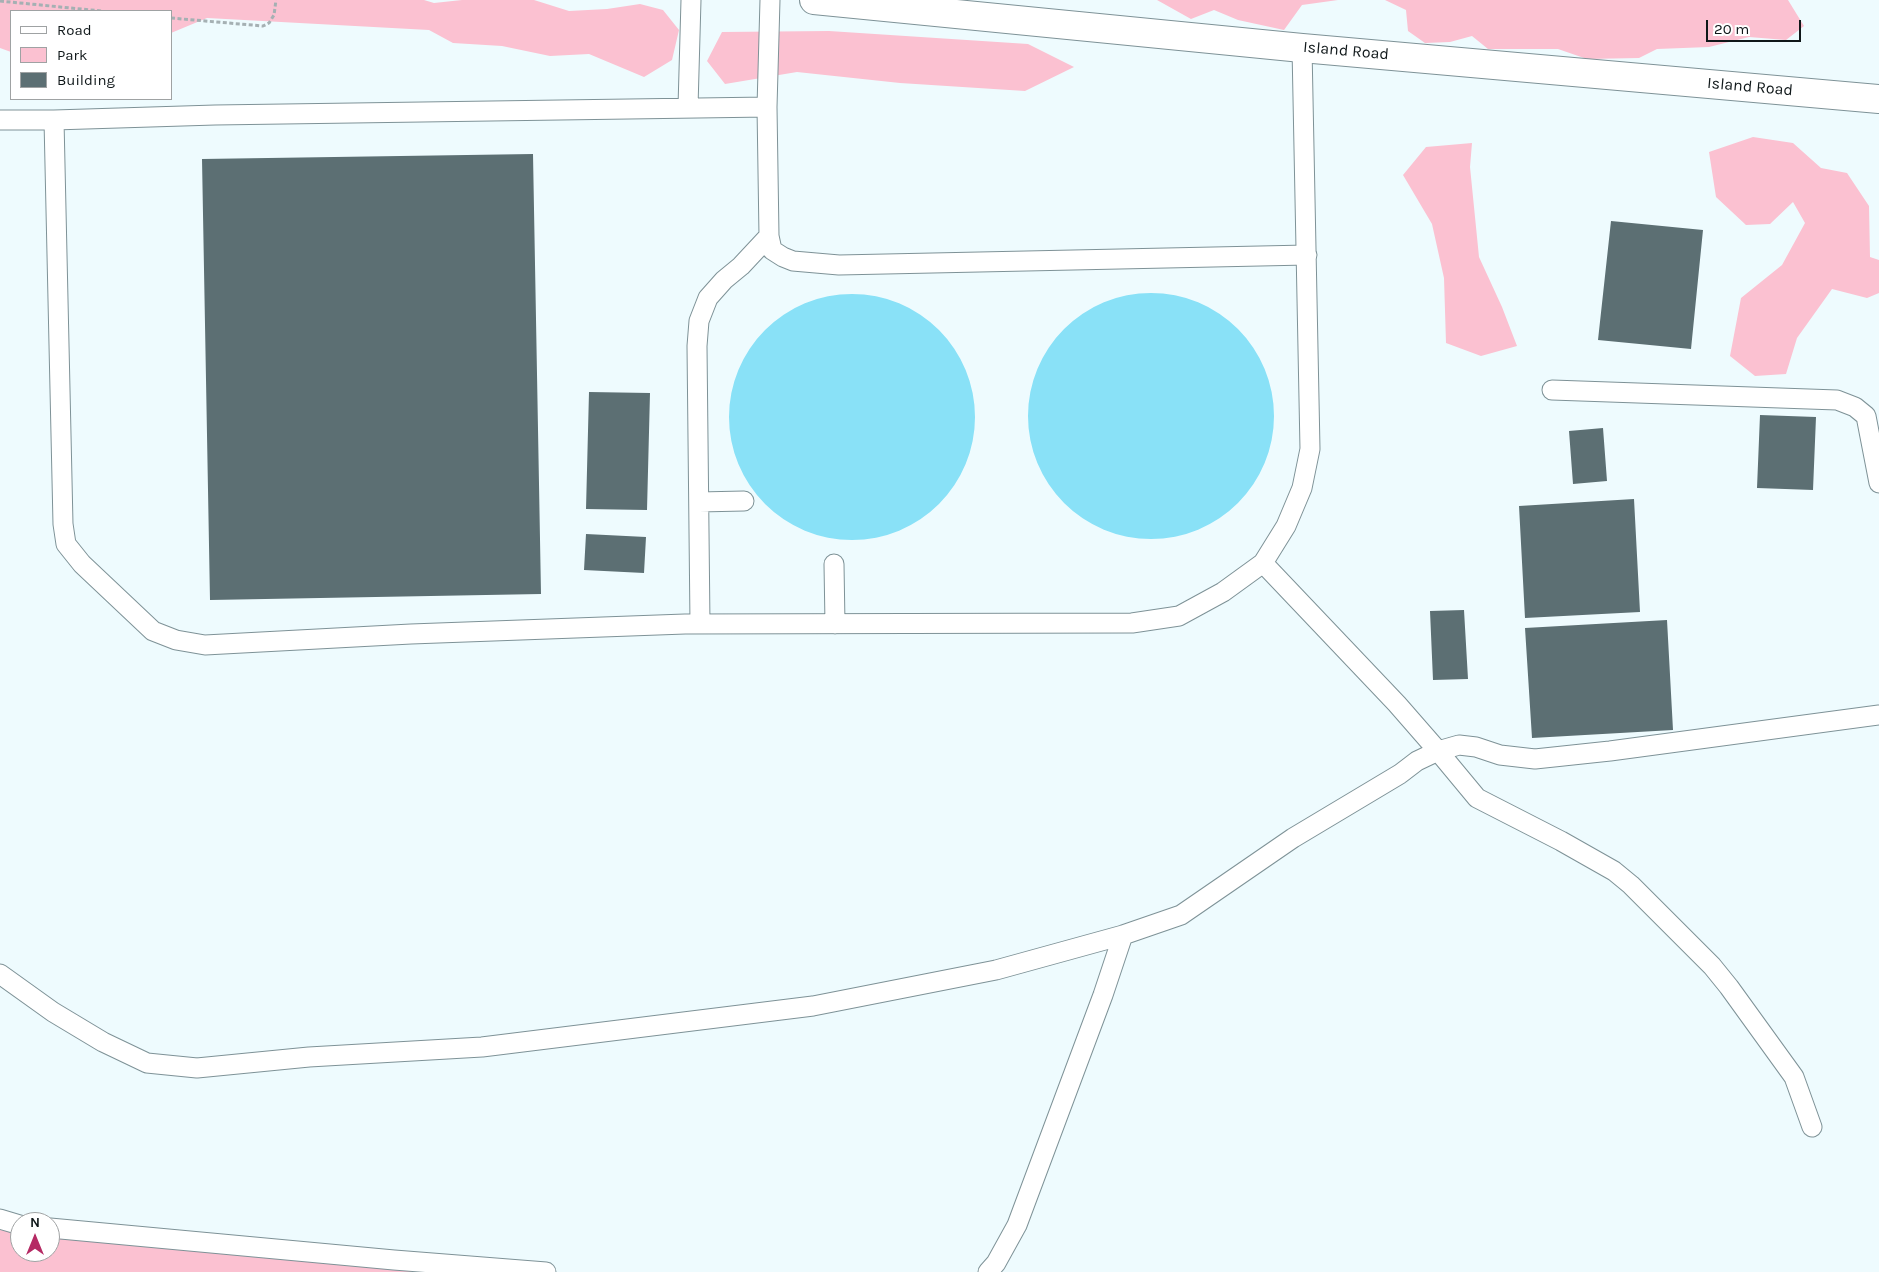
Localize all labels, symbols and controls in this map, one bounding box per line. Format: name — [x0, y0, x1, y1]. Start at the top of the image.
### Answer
legend — [10, 10, 172, 100]
scale bar — [1709, 10, 1804, 42]
text: 20 m — [1714, 20, 1749, 38]
text: Road — [57, 21, 92, 39]
street label: Island Road — [1302, 38, 1390, 64]
text: Park — [57, 46, 87, 64]
text: Building — [57, 71, 115, 89]
street label: Island Road — [1706, 74, 1794, 100]
north arrow — [10, 1212, 60, 1262]
text: N — [30, 1214, 40, 1231]

